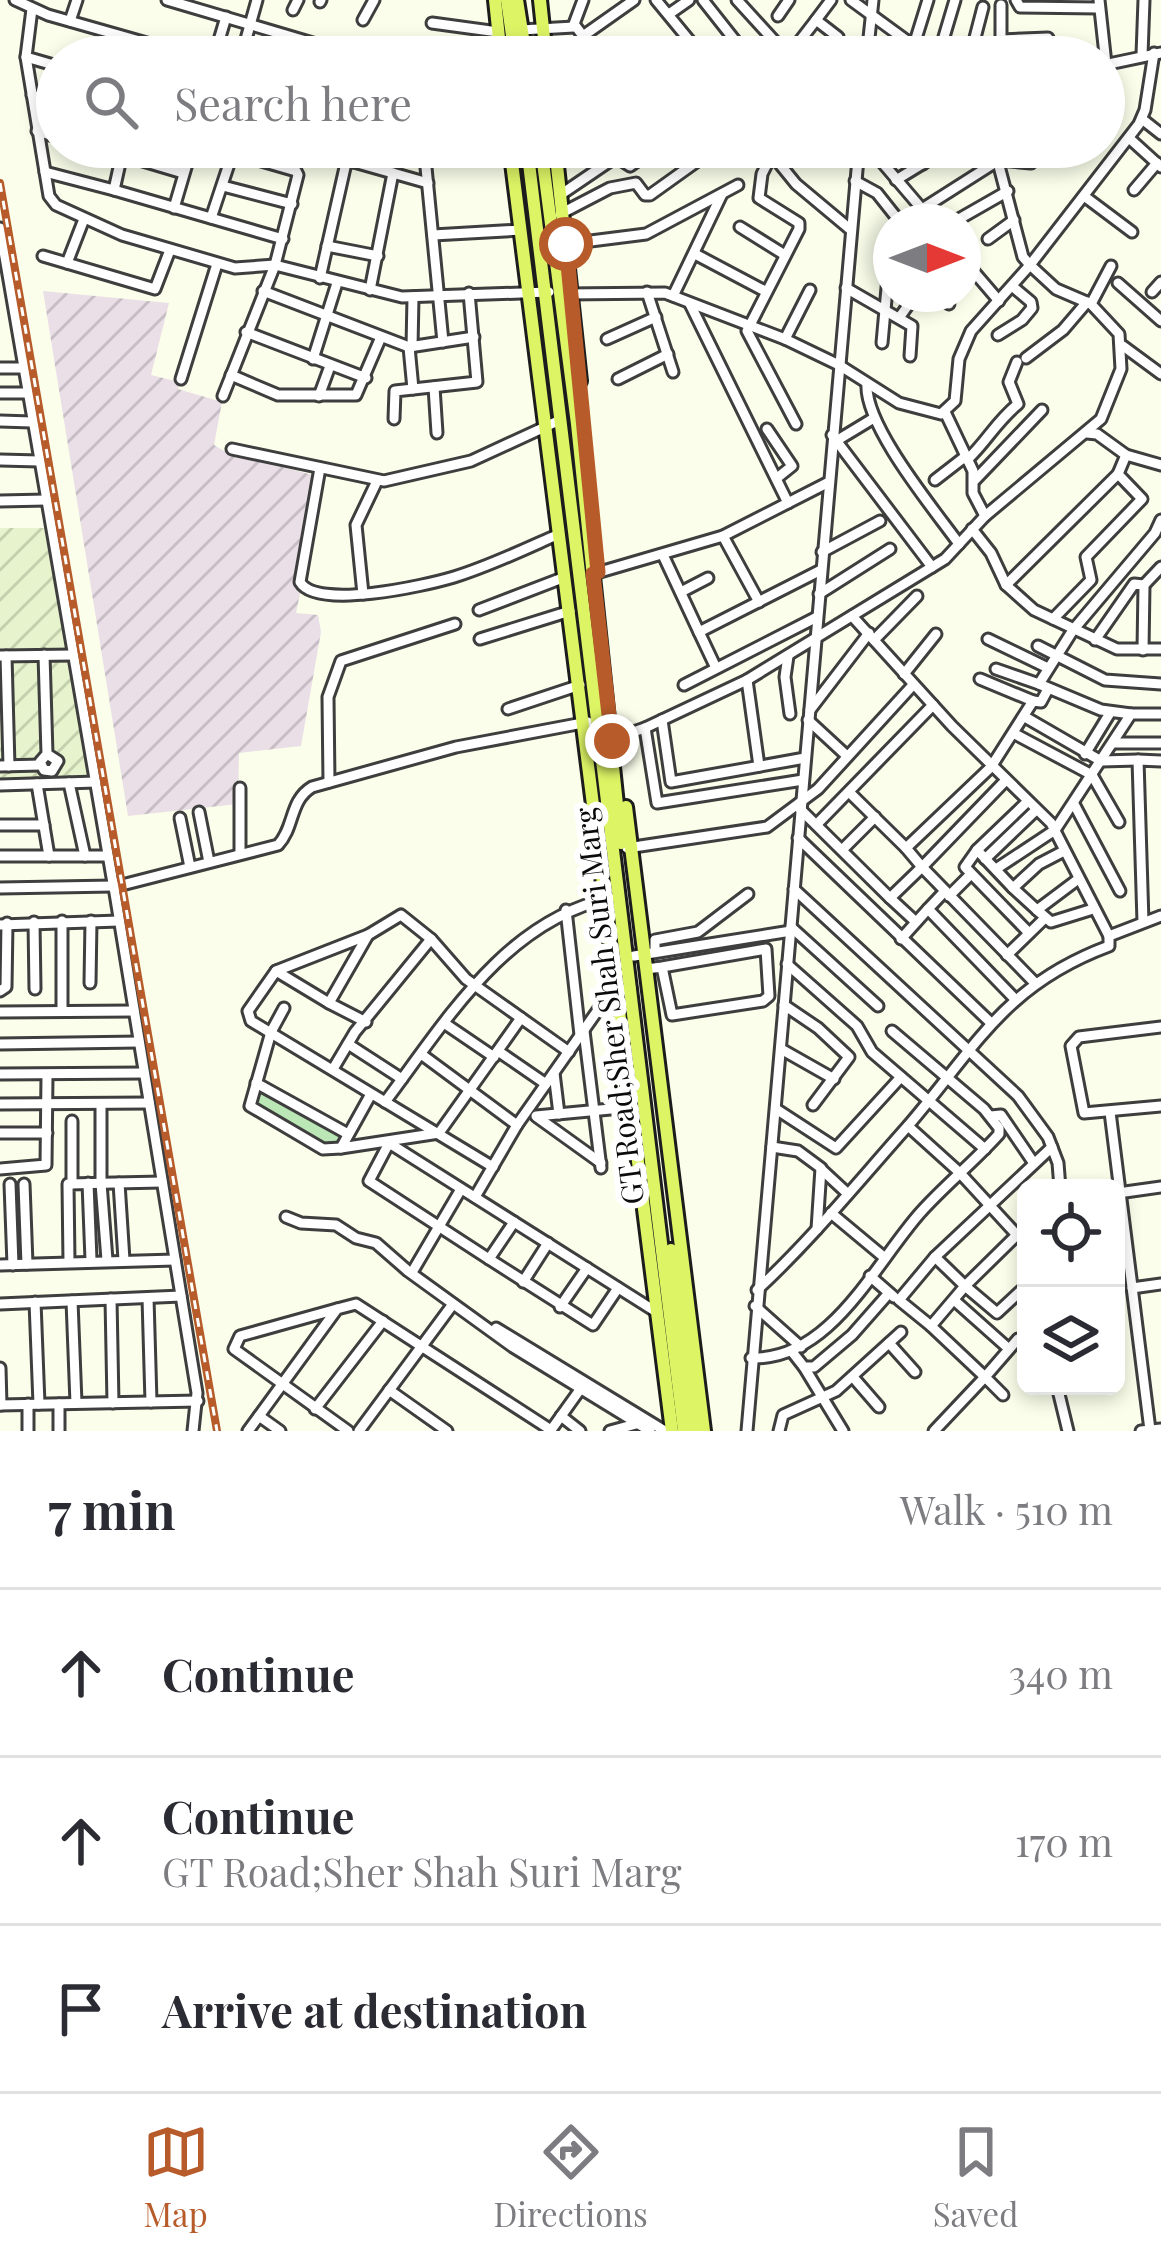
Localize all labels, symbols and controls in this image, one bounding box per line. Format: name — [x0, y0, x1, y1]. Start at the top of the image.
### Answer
search box — [36, 36, 1125, 168]
icon: search — [78, 69, 144, 135]
text: Search here — [174, 72, 412, 132]
north arrow — [873, 204, 981, 312]
route start — [539, 217, 593, 271]
route end — [585, 714, 639, 768]
street label: GT Road;Sher Shah Suri Marg — [564, 805, 652, 1207]
map controls — [1017, 1179, 1125, 1395]
button: locate — [1017, 1179, 1125, 1287]
button: layers — [1017, 1287, 1125, 1395]
text: 7 min — [48, 1475, 176, 1543]
text: Walk · 510 m — [900, 1483, 1113, 1535]
icon: ahead — [48, 1640, 114, 1706]
text: Continue — [162, 1643, 354, 1703]
text: 340 m — [1008, 1647, 1113, 1699]
text: Continue — [162, 1785, 354, 1845]
icon: ahead — [48, 1808, 114, 1874]
text: 170 m — [1015, 1815, 1113, 1867]
text: GT Road;Sher Shah Suri Marg — [162, 1845, 682, 1897]
icon: arrive — [48, 1976, 114, 2042]
text: Arrive at destination — [162, 1979, 587, 2039]
tab: Map — [143, 2119, 209, 2235]
tab: Directions — [494, 2119, 648, 2235]
tab: Saved — [933, 2119, 1019, 2235]

